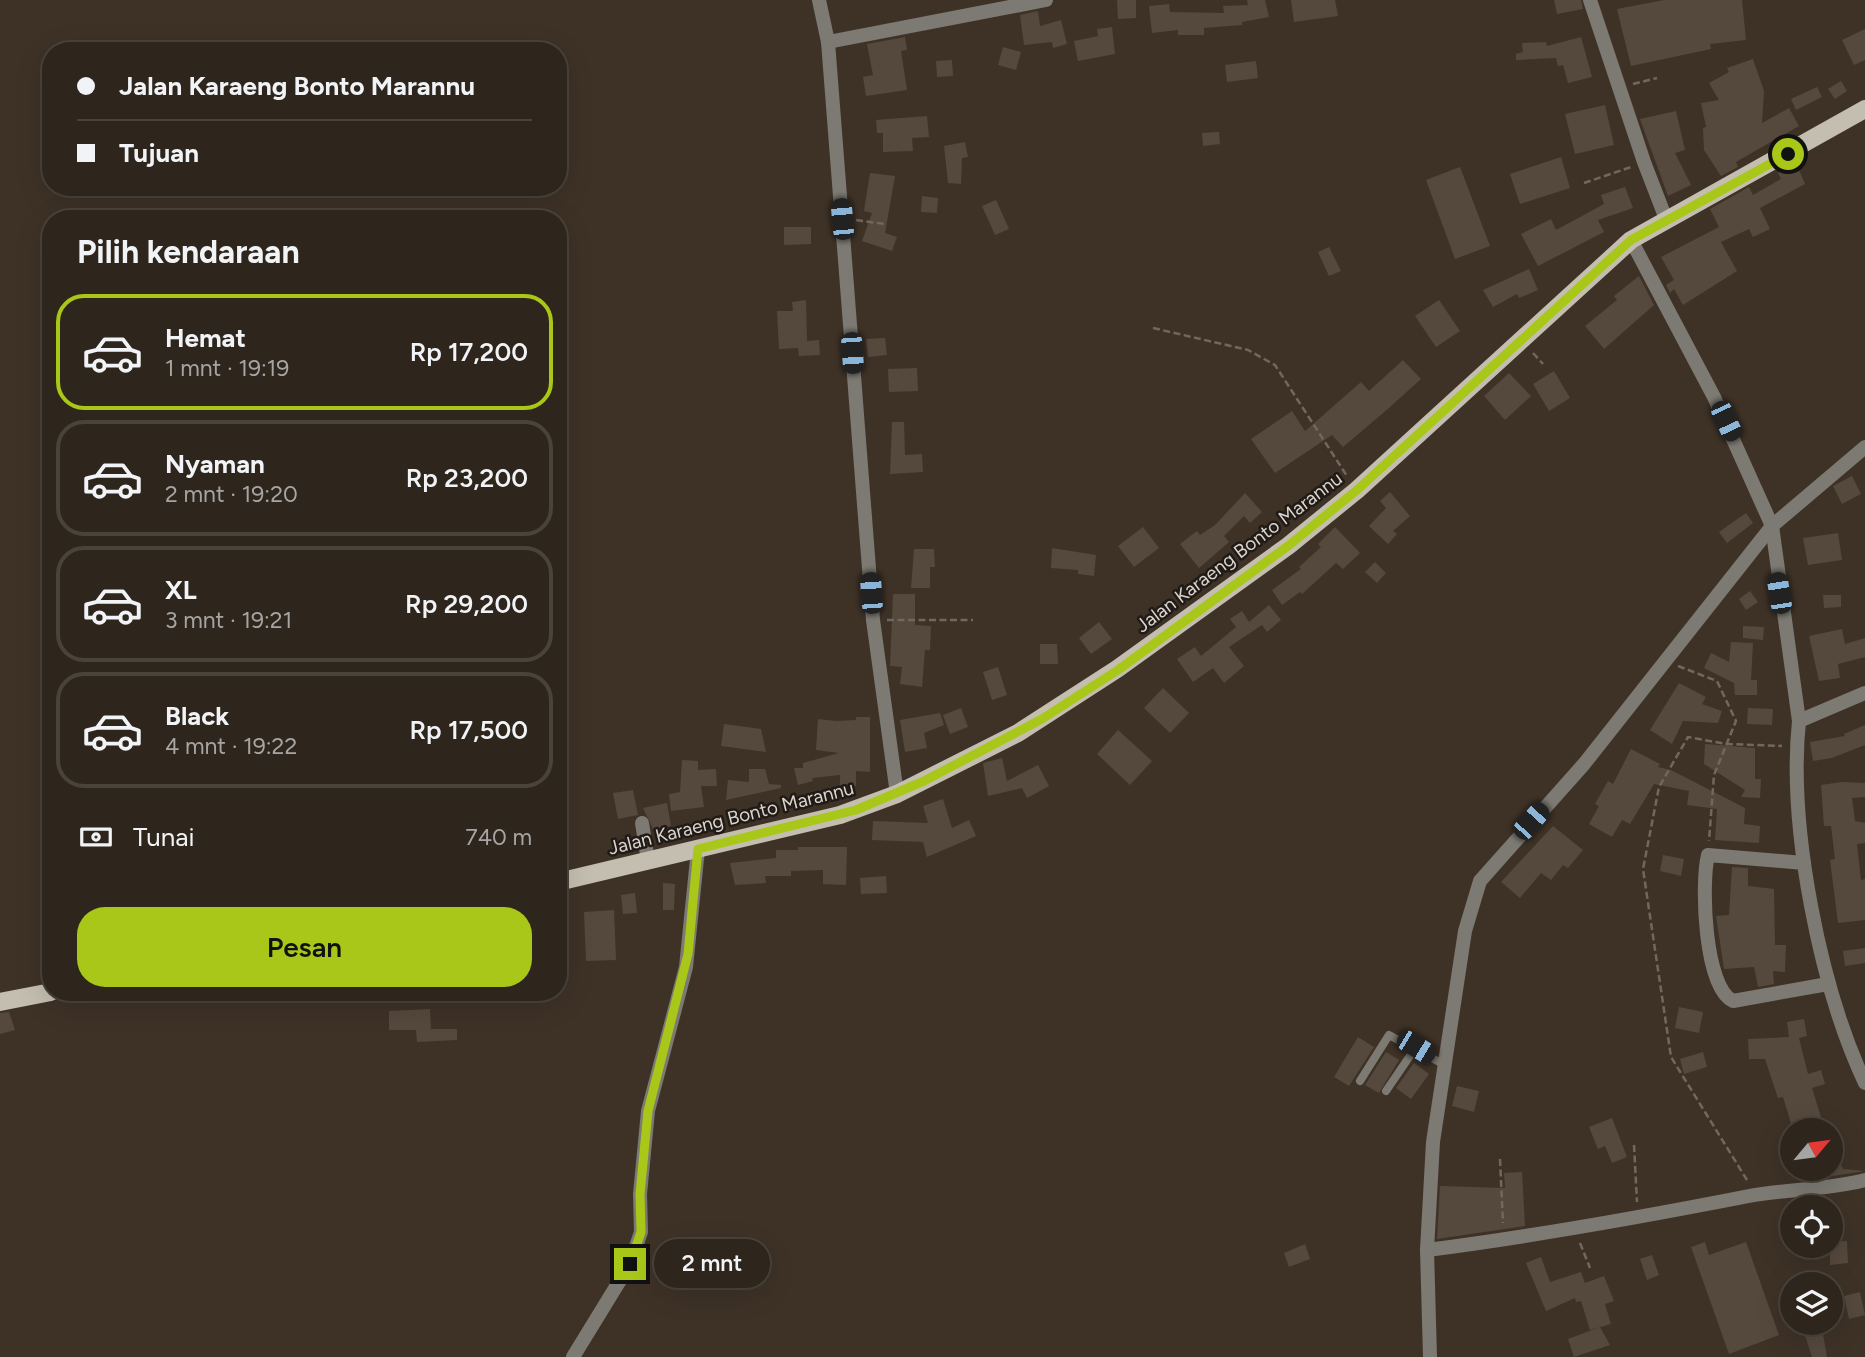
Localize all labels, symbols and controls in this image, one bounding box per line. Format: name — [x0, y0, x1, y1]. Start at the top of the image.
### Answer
text: Jalan Karaeng Bonto Marannu — [119, 70, 475, 102]
text: Tujuan — [119, 137, 199, 169]
route start — [1772, 138, 1804, 170]
car — [830, 197, 855, 241]
text: Pilih kendaraan — [77, 233, 300, 271]
icon: car — [81, 321, 144, 384]
text: Hemat — [165, 322, 246, 354]
car — [841, 331, 864, 375]
text: Rp 17,200 — [410, 336, 528, 368]
text: 1 mnt · 19:19 — [165, 354, 289, 382]
car — [1708, 398, 1745, 444]
icon: car — [81, 447, 144, 510]
text: Nyaman — [165, 448, 265, 480]
text: Rp 23,200 — [406, 462, 528, 494]
street label: Jalan Karaeng Bonto Marannu — [1131, 467, 1347, 637]
text: 2 mnt · 19:20 — [165, 480, 298, 508]
car — [860, 571, 883, 615]
car — [1766, 571, 1793, 615]
icon: car — [81, 573, 144, 636]
text: XL — [165, 574, 197, 606]
text: Rp 29,200 — [405, 588, 528, 620]
text: 3 mnt · 19:21 — [165, 606, 292, 634]
icon: car — [81, 699, 144, 762]
text: Black — [165, 700, 229, 732]
text: Rp 17,500 — [410, 714, 528, 746]
text: 4 mnt · 19:22 — [165, 732, 297, 760]
street label: Jalan Karaeng Bonto Marannu — [606, 776, 856, 860]
car — [1510, 798, 1553, 844]
icon: cash — [77, 818, 115, 856]
text: Tunai — [133, 821, 194, 853]
text: 740 m — [465, 823, 532, 851]
button: Pesan — [77, 907, 532, 987]
car — [1393, 1027, 1440, 1067]
north arrow — [1780, 1118, 1843, 1181]
map controls — [1780, 1118, 1843, 1335]
button: locate — [1780, 1195, 1843, 1258]
callout: 2 mnt — [654, 1240, 770, 1288]
route end — [614, 1248, 646, 1280]
text: 2 mnt — [682, 1249, 742, 1277]
button: layers — [1780, 1272, 1843, 1335]

